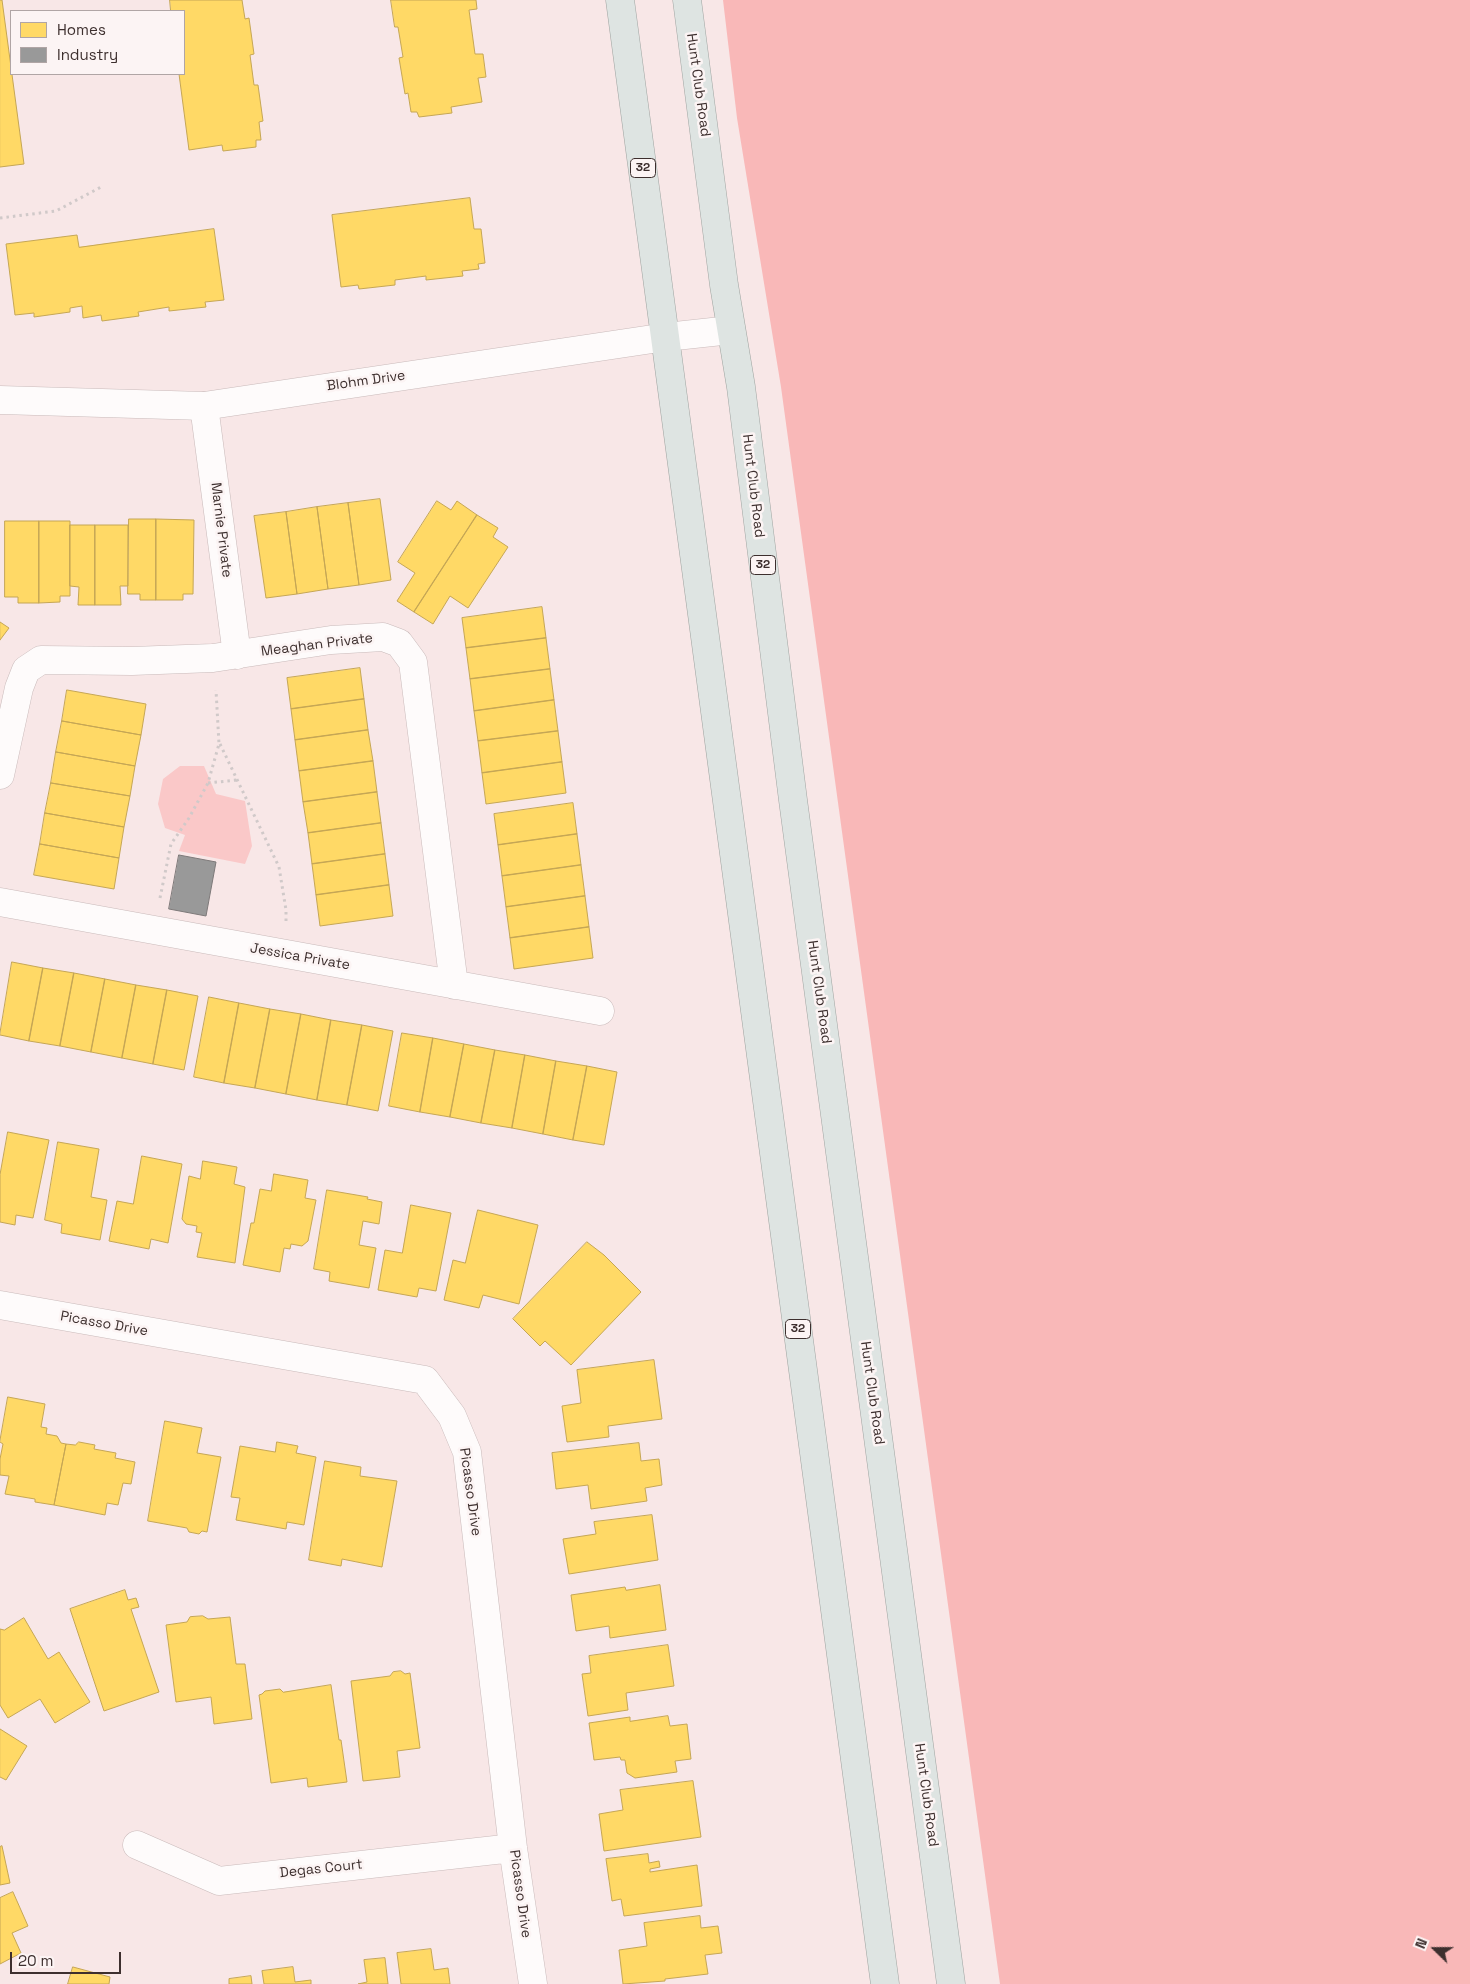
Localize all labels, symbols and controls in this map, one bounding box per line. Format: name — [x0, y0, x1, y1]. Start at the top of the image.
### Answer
legend — [10, 10, 185, 75]
text: Homes — [57, 20, 106, 39]
street label: Hunt Club Road — [682, 32, 714, 138]
text: Industry — [57, 45, 118, 64]
road number: 32 — [630, 158, 656, 178]
street label: Blohm Drive — [326, 367, 406, 395]
street label: Hunt Club Road — [738, 433, 768, 539]
street label: Marnie Private — [207, 481, 235, 579]
road number: 32 — [750, 556, 776, 574]
street label: Meaghan Private — [260, 630, 374, 660]
street label: Hunt Club Road — [803, 939, 835, 1045]
street label: Jessica Private — [249, 940, 351, 974]
street label: Picasso Drive — [59, 1308, 149, 1340]
road number: 32 — [786, 1320, 810, 1338]
street label: Hunt Club Road — [856, 1340, 888, 1446]
street label: Picasso Drive — [456, 1447, 484, 1537]
street label: Hunt Club Road — [910, 1742, 942, 1848]
street label: Picasso Drive — [506, 1849, 534, 1939]
street label: Degas Court — [279, 1856, 363, 1882]
north arrow — [1410, 1924, 1460, 1974]
text: N — [1411, 1936, 1431, 1951]
scale bar — [12, 1942, 124, 1974]
text: 20 m — [18, 1951, 53, 1970]

